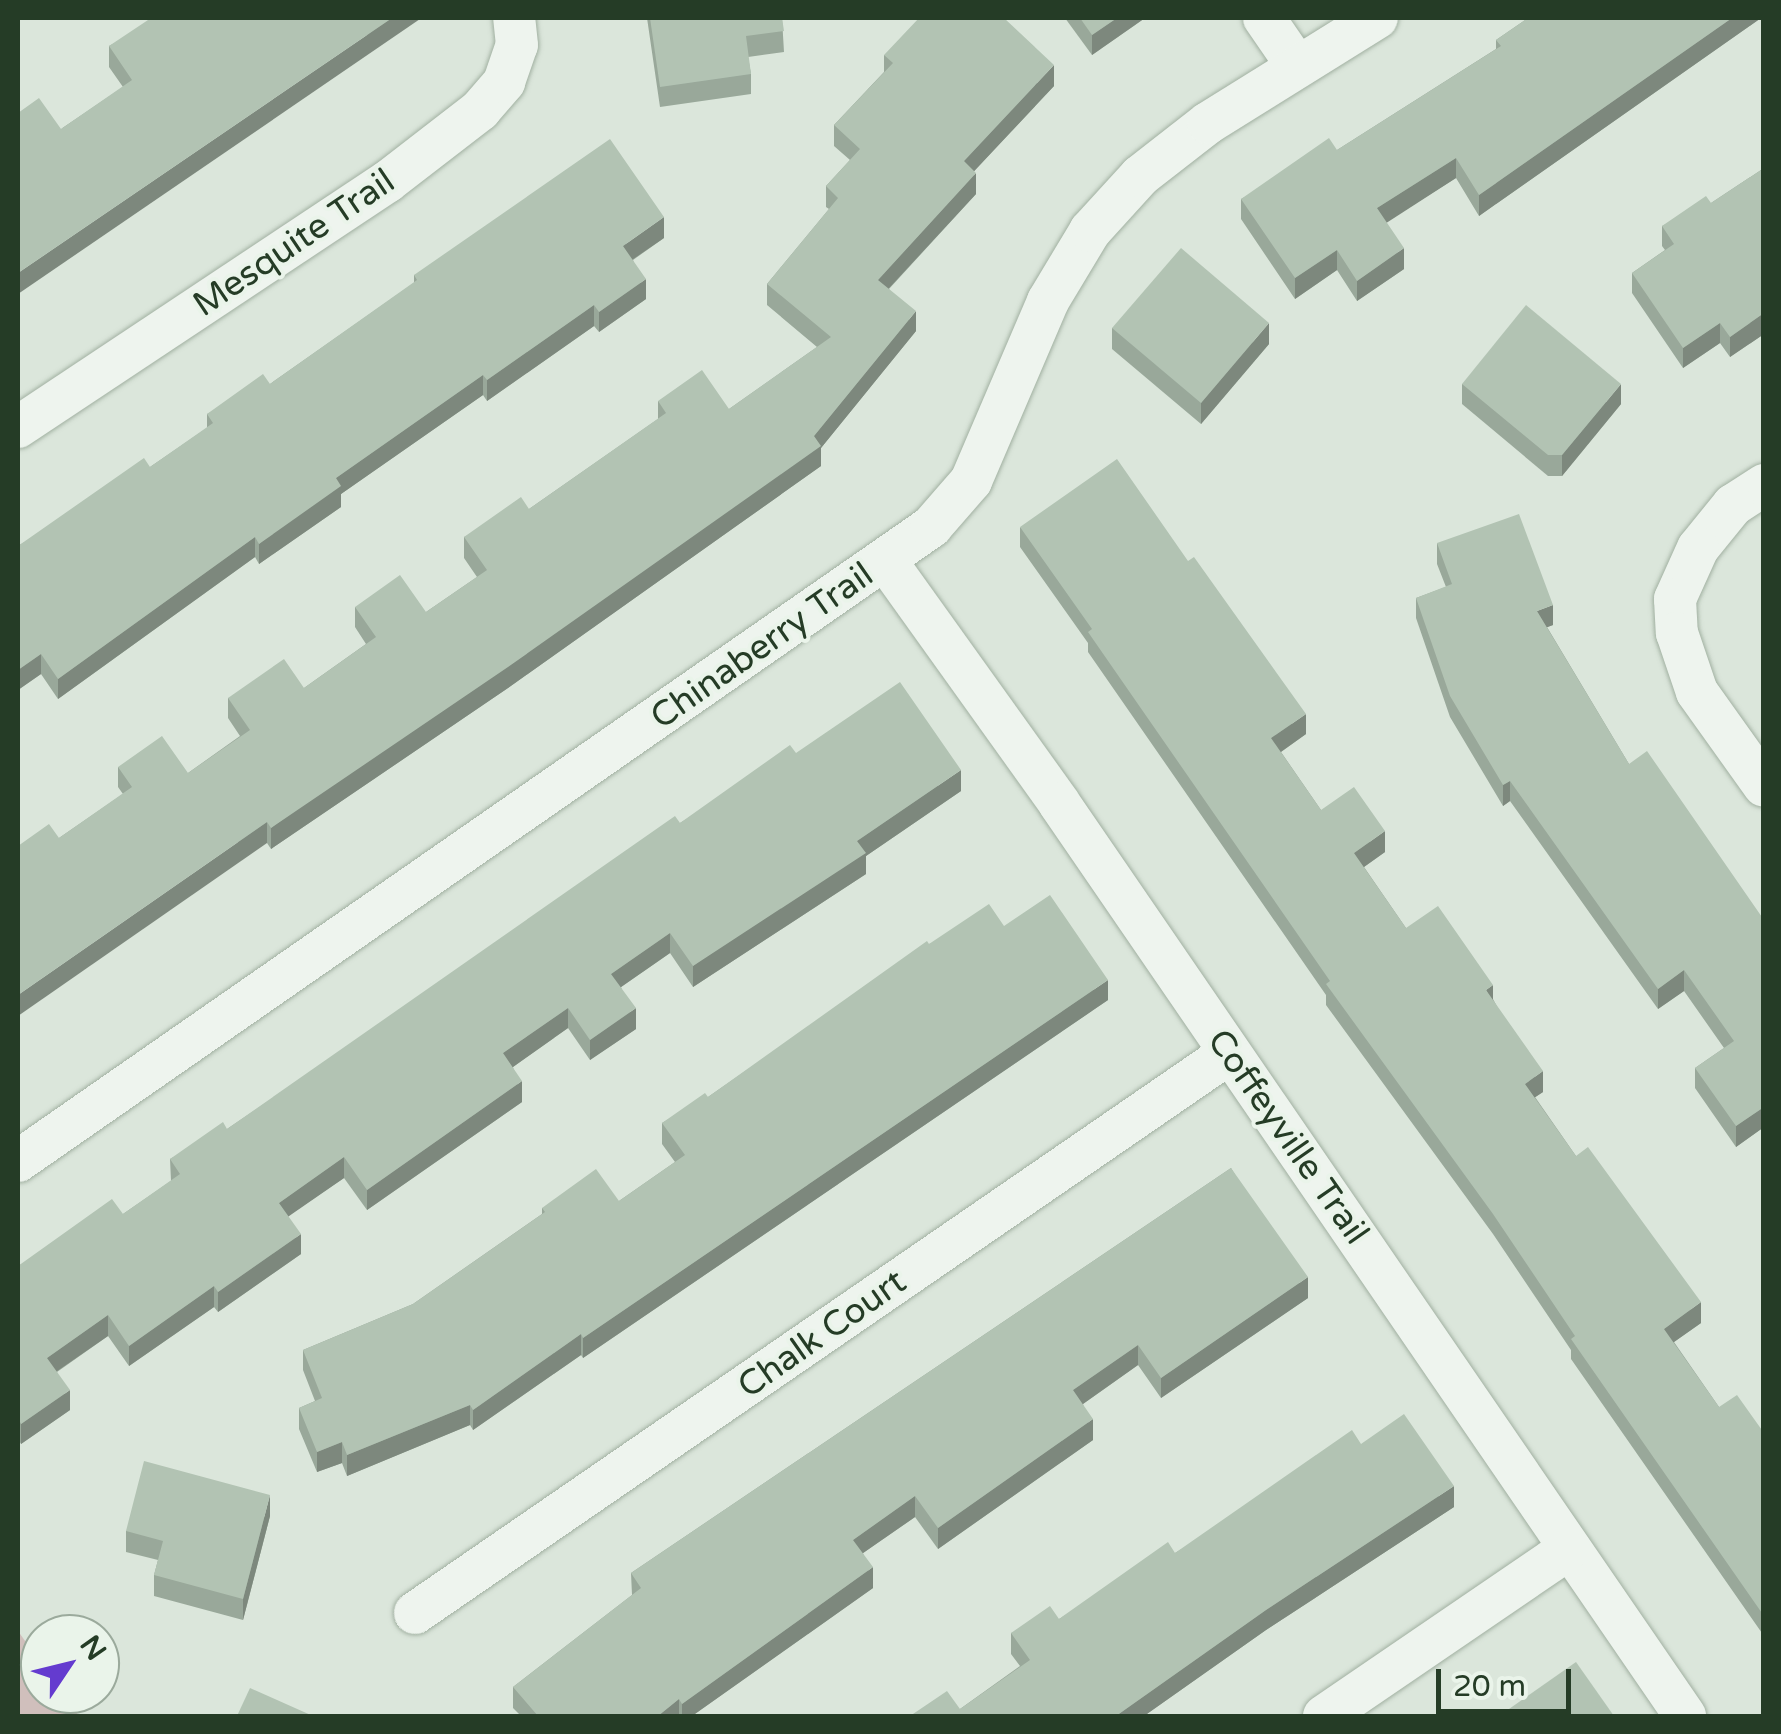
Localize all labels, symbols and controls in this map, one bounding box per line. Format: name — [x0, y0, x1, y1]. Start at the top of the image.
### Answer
street label: Mesquite Trail — [185, 160, 403, 326]
street label: Chinaberry Trail — [643, 554, 881, 738]
street label: Coffeyville Trail — [1198, 1021, 1378, 1253]
street label: Chalk Court — [730, 1261, 914, 1407]
north arrow — [20, 1614, 120, 1714]
text: N — [73, 1629, 113, 1667]
scale bar — [1441, 1649, 1576, 1711]
text: 20 m — [1453, 1668, 1526, 1705]

